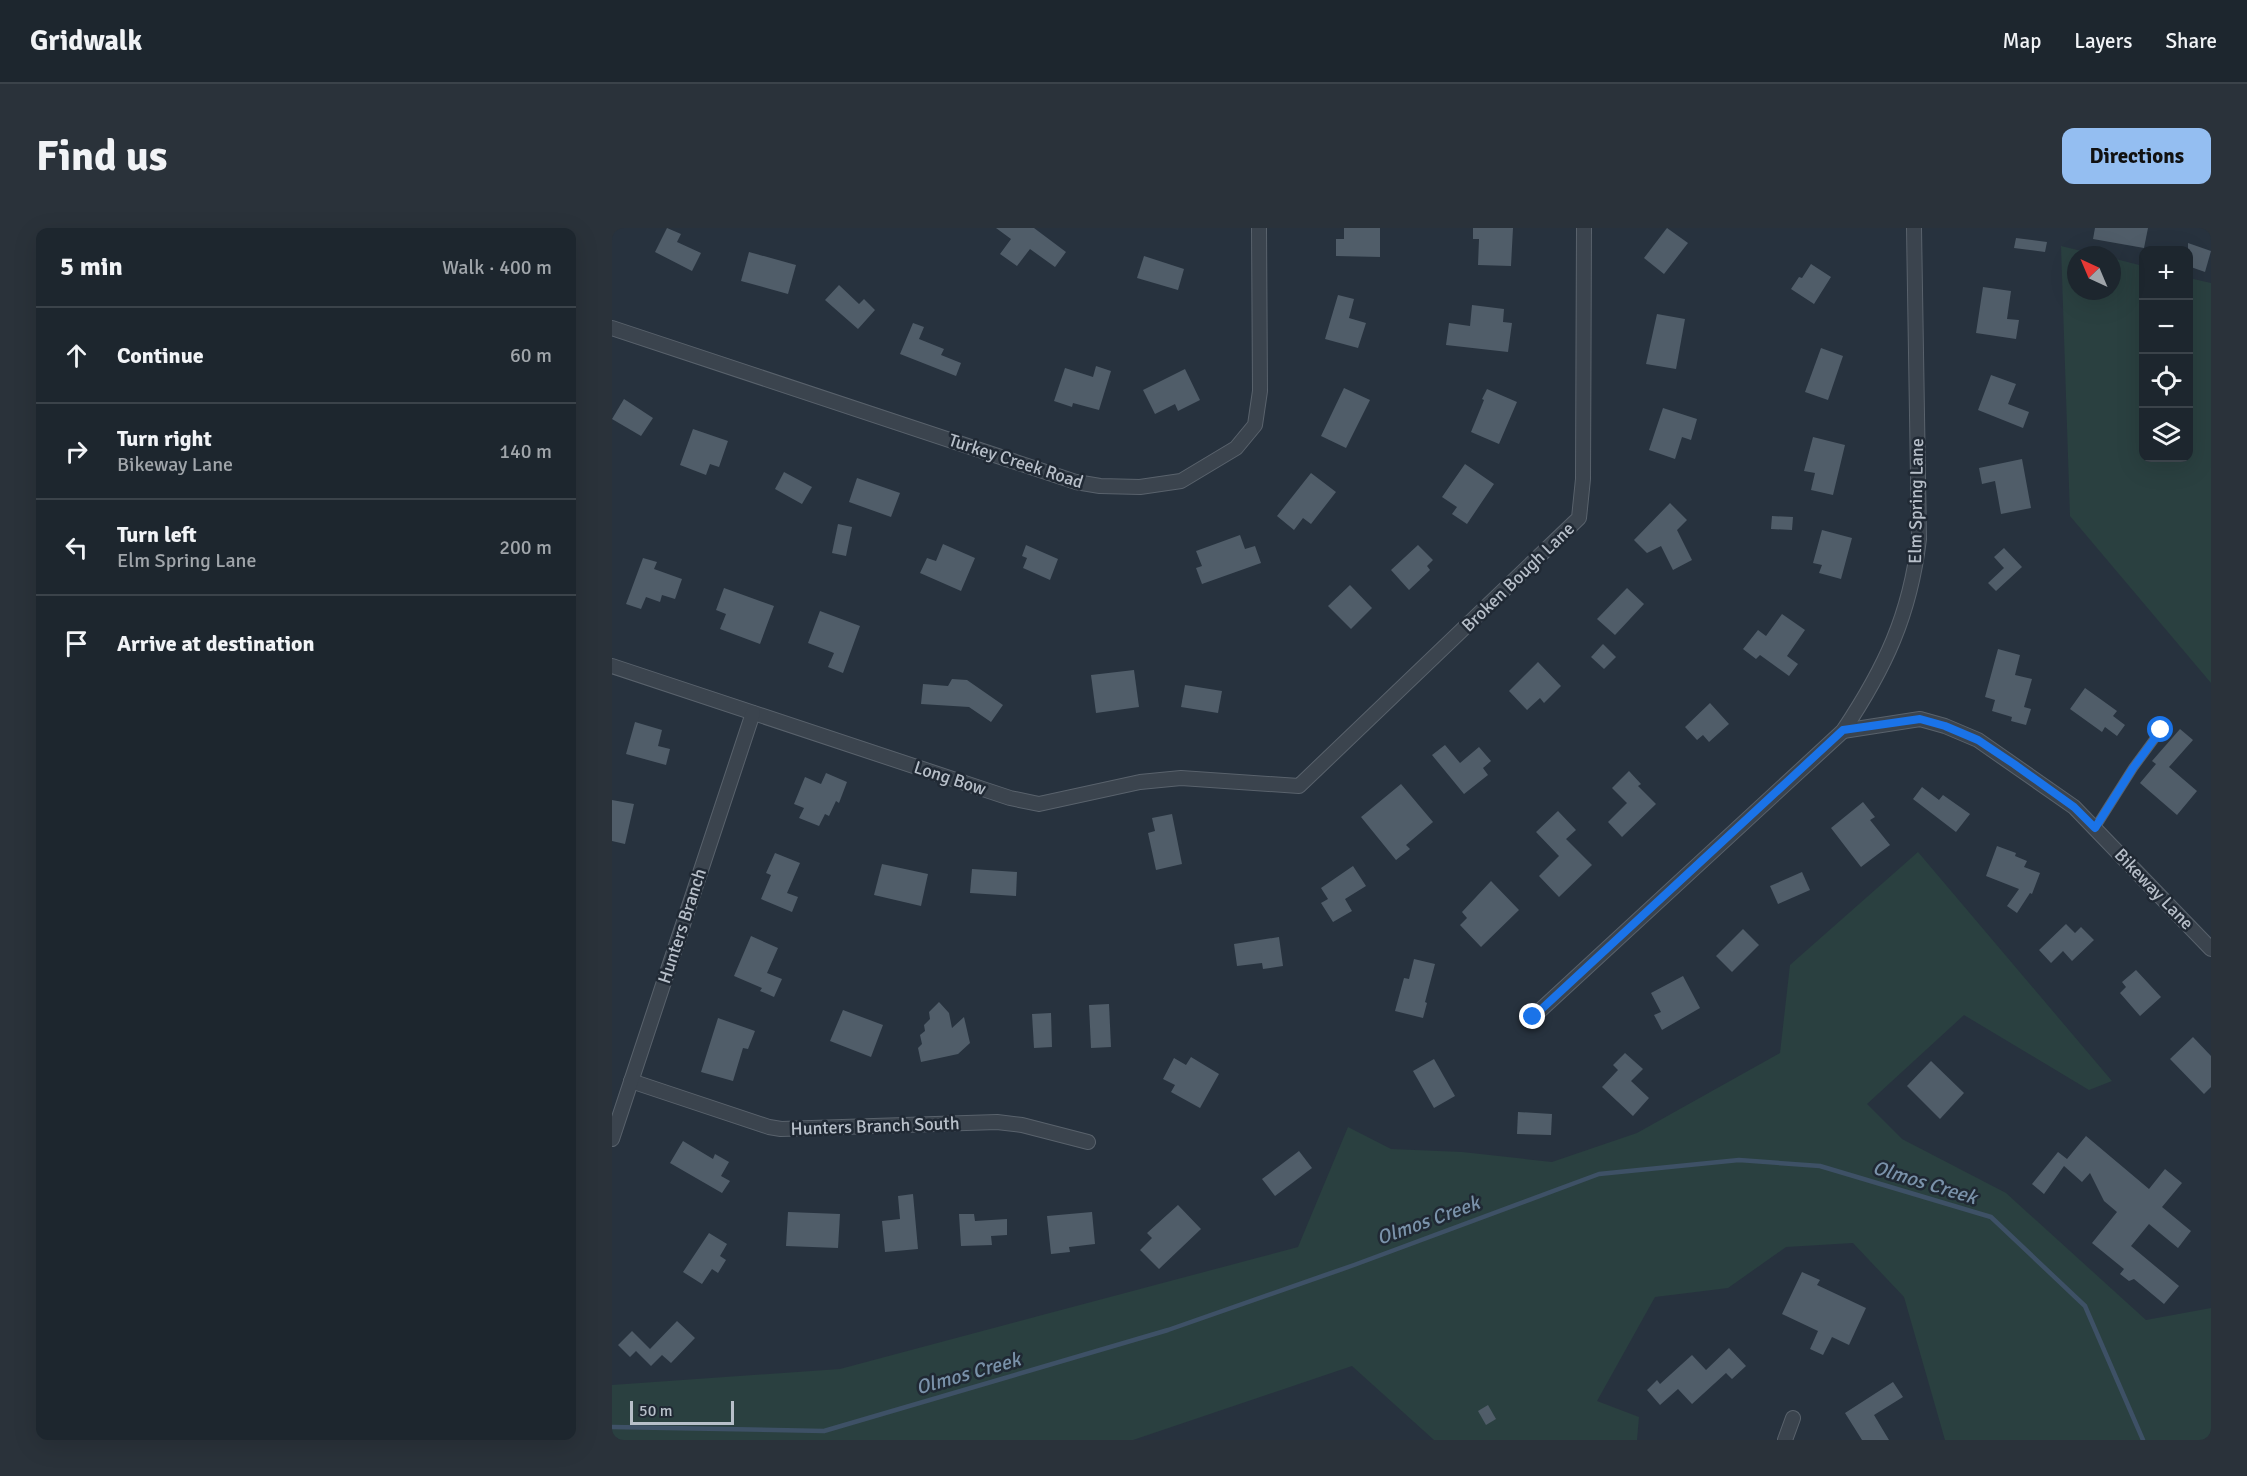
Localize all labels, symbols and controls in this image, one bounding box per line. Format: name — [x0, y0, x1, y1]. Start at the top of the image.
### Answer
text: Gridwalk — [30, 24, 142, 58]
text: Map — [2003, 28, 2041, 54]
text: Layers — [2074, 28, 2132, 54]
text: Share — [2165, 28, 2217, 54]
button: Directions — [2062, 128, 2211, 184]
text: Find us — [36, 131, 167, 182]
north arrow — [2067, 246, 2121, 300]
map controls — [2139, 246, 2193, 462]
button: + — [2139, 246, 2193, 300]
text: 5 min — [60, 251, 123, 283]
text: Walk · 400 m — [442, 255, 552, 280]
button: − — [2139, 300, 2193, 354]
icon: ahead — [60, 339, 93, 372]
text: Continue — [117, 342, 204, 369]
text: 60 m — [510, 343, 552, 368]
button: locate — [2139, 354, 2193, 408]
button: layers — [2139, 408, 2193, 462]
text: Turn right — [117, 425, 212, 452]
street label: Turkey Creek Road — [946, 429, 1086, 493]
icon: right — [60, 435, 93, 468]
street label: Elm Spring Lane — [1904, 438, 1928, 564]
text: 140 m — [499, 439, 552, 464]
text: Bikeway Lane — [117, 452, 233, 477]
street label: Broken Bough Lane — [1457, 518, 1579, 636]
text: Turn left — [117, 521, 197, 548]
icon: left — [60, 531, 93, 564]
text: 200 m — [499, 535, 552, 560]
text: Elm Spring Lane — [117, 548, 257, 573]
icon: arrive — [60, 627, 93, 660]
text: Arrive at destination — [117, 630, 314, 657]
route start — [2147, 716, 2173, 742]
street label: Long Bow — [911, 756, 989, 800]
street label: Bikeway Lane — [2110, 844, 2198, 934]
street label: Hunters Branch — [653, 866, 711, 986]
route end — [1519, 1003, 1545, 1029]
street label: Hunters Branch South — [790, 1112, 960, 1140]
water label: Olmos Creek — [1870, 1155, 1982, 1211]
water label: Olmos Creek — [1373, 1190, 1485, 1251]
water label: Olmos Creek — [913, 1346, 1025, 1400]
scale bar — [630, 1398, 734, 1426]
text: 50 m — [639, 1401, 673, 1421]

